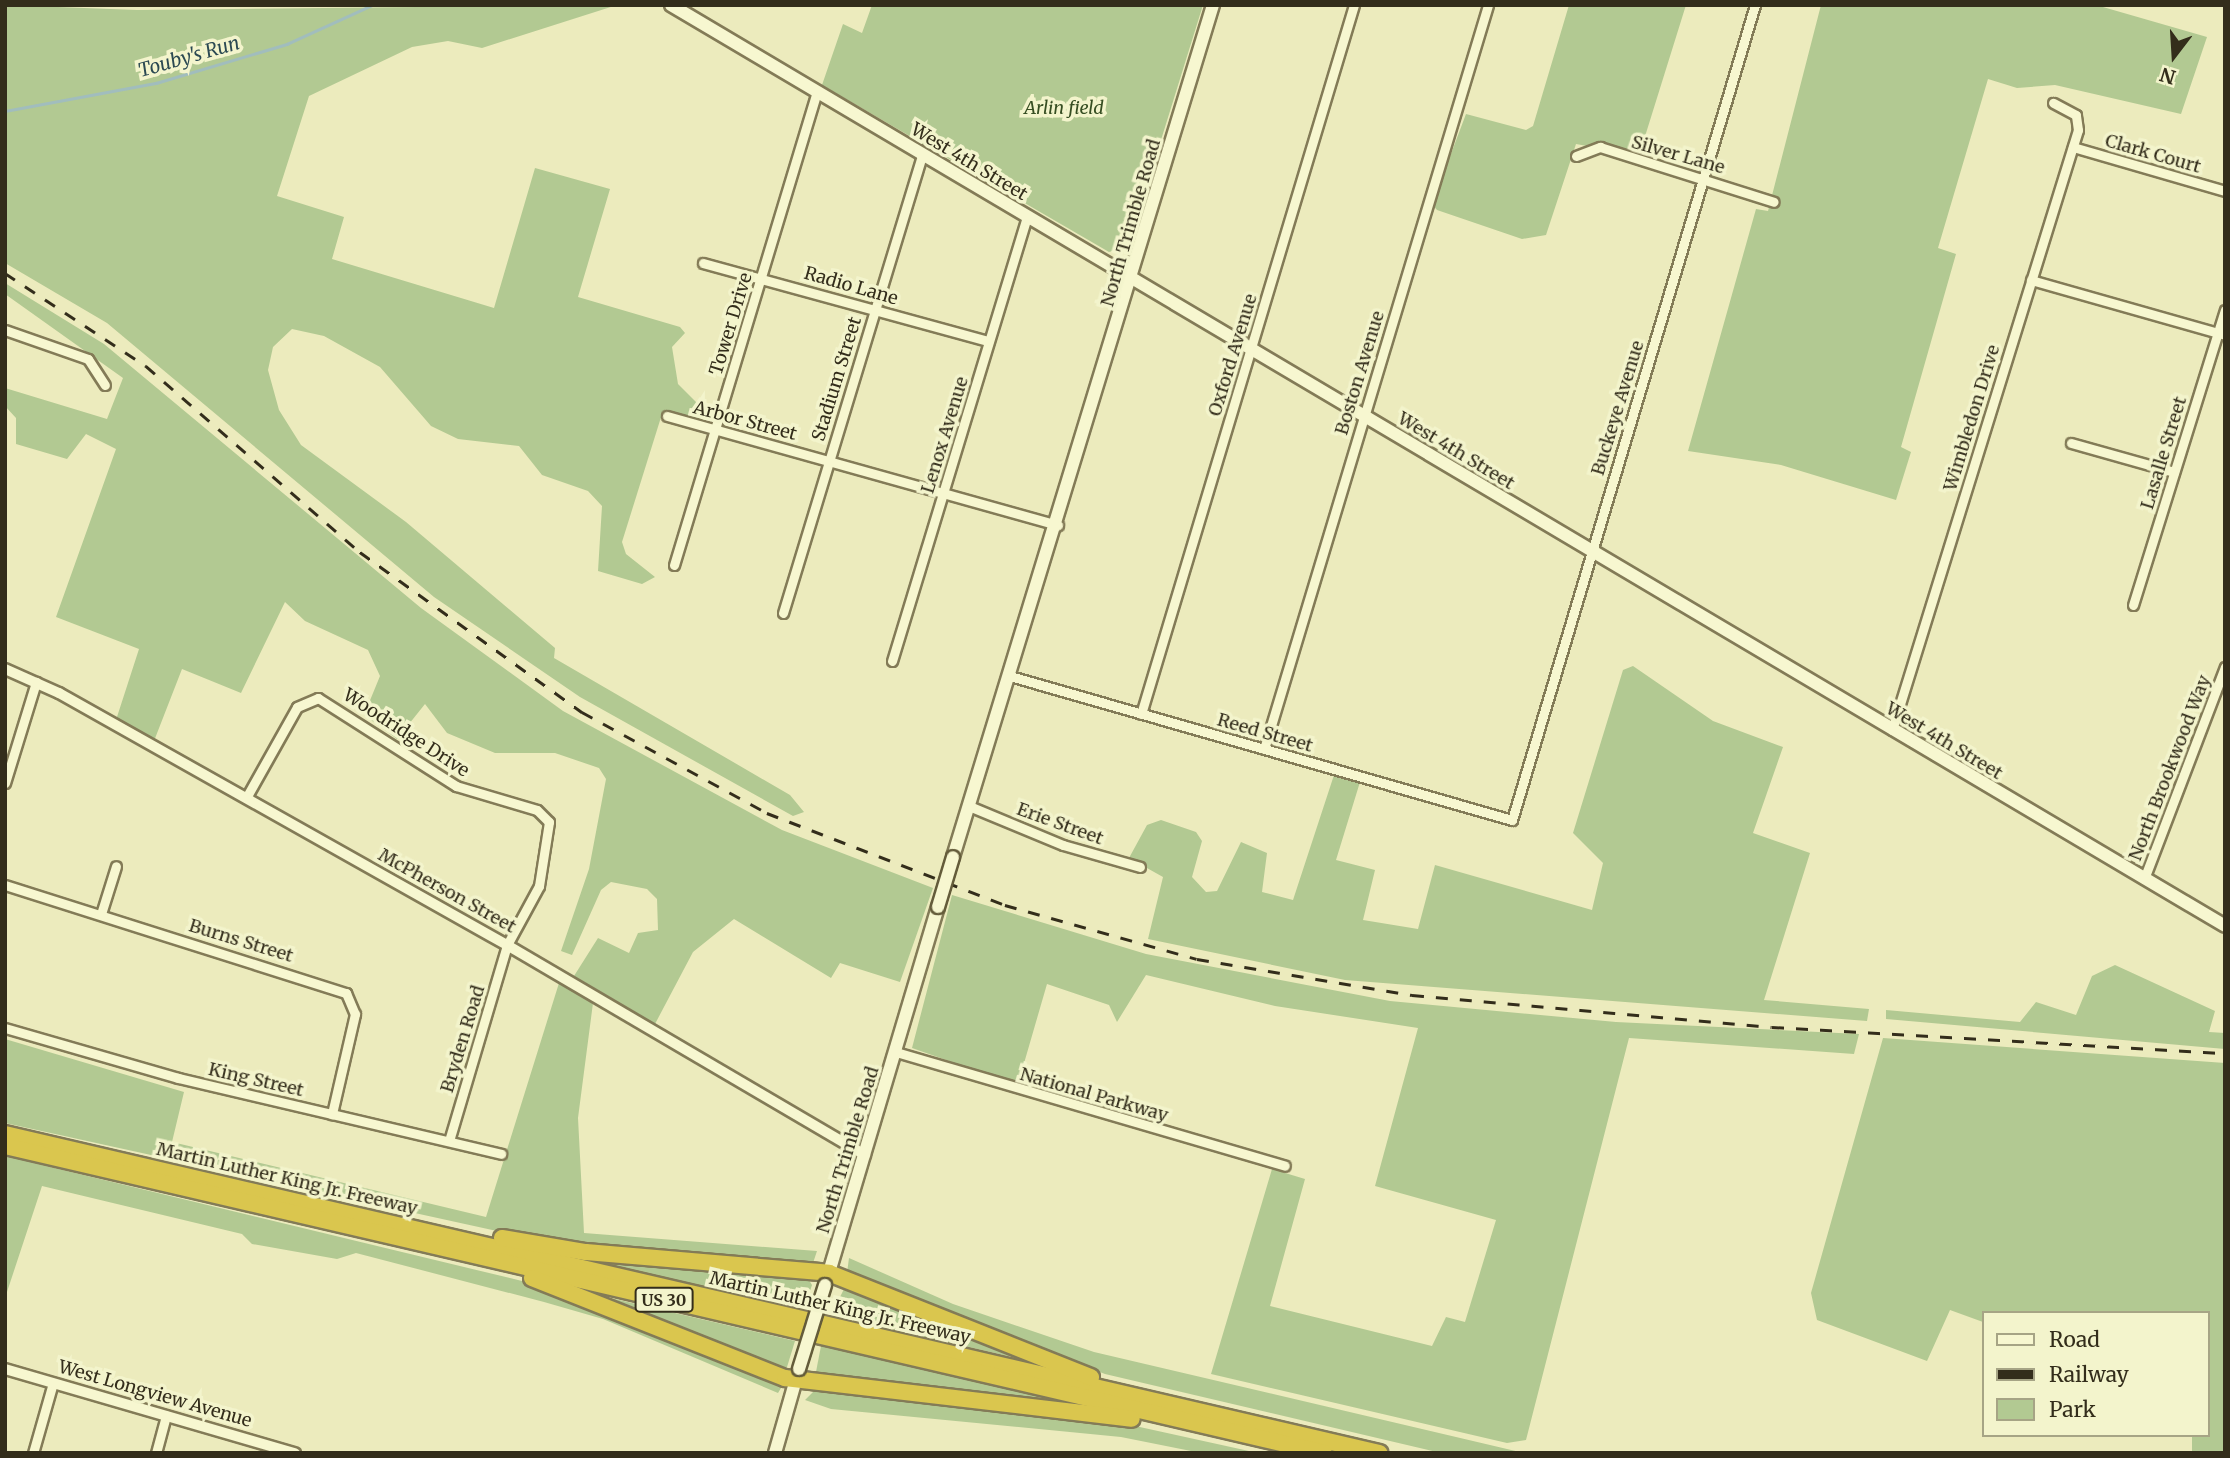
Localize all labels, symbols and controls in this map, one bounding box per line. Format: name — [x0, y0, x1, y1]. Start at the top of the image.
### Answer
north arrow — [2139, 21, 2209, 91]
water label: Touby's Run — [136, 32, 242, 82]
text: N — [2157, 62, 2179, 90]
park label: Arlin field — [1024, 97, 1104, 119]
street label: West 4th Street — [907, 119, 1031, 205]
street label: Clark Court — [2103, 130, 2203, 178]
street label: Silver Lane — [1629, 131, 1727, 179]
street label: North Trimble Road — [1097, 137, 1165, 309]
street label: Radio Lane — [802, 262, 900, 310]
street label: Tower Drive — [705, 270, 757, 378]
street label: Oxford Avenue — [1204, 291, 1262, 419]
street label: Boston Avenue — [1331, 308, 1389, 438]
street label: Stadium Street — [808, 314, 866, 444]
street label: Buckeye Avenue — [1587, 338, 1649, 478]
street label: Wimbledon Drive — [1940, 342, 2004, 494]
street label: Lenox Avenue — [917, 374, 973, 496]
street label: Lasalle Street — [2137, 394, 2191, 512]
street label: Arbor Street — [691, 397, 799, 445]
street label: West 4th Street — [1394, 408, 1518, 494]
street label: North Brookwood Way — [2125, 672, 2215, 864]
street label: Woodridge Drive — [339, 684, 473, 782]
street label: West 4th Street — [1882, 698, 2006, 784]
street label: Reed Street — [1215, 709, 1315, 757]
street label: Erie Street — [1014, 798, 1106, 850]
street label: McPherson Street — [374, 844, 520, 938]
street label: Burns Street — [186, 915, 296, 967]
street label: Bryden Road — [436, 983, 490, 1095]
street label: King Street — [206, 1059, 306, 1101]
street label: North Trimble Road — [812, 1064, 884, 1236]
street label: National Parkway — [1017, 1064, 1171, 1126]
street label: Martin Luther King Jr. Freeway — [154, 1138, 420, 1220]
street label: Martin Luther King Jr. Freeway — [707, 1267, 973, 1349]
road number: US 30 — [634, 1288, 694, 1312]
legend — [1982, 1311, 2209, 1437]
text: Road — [2049, 1326, 2100, 1353]
street label: West Longview Avenue — [56, 1356, 254, 1432]
text: Railway — [2049, 1361, 2129, 1388]
text: Park — [2049, 1396, 2096, 1423]

